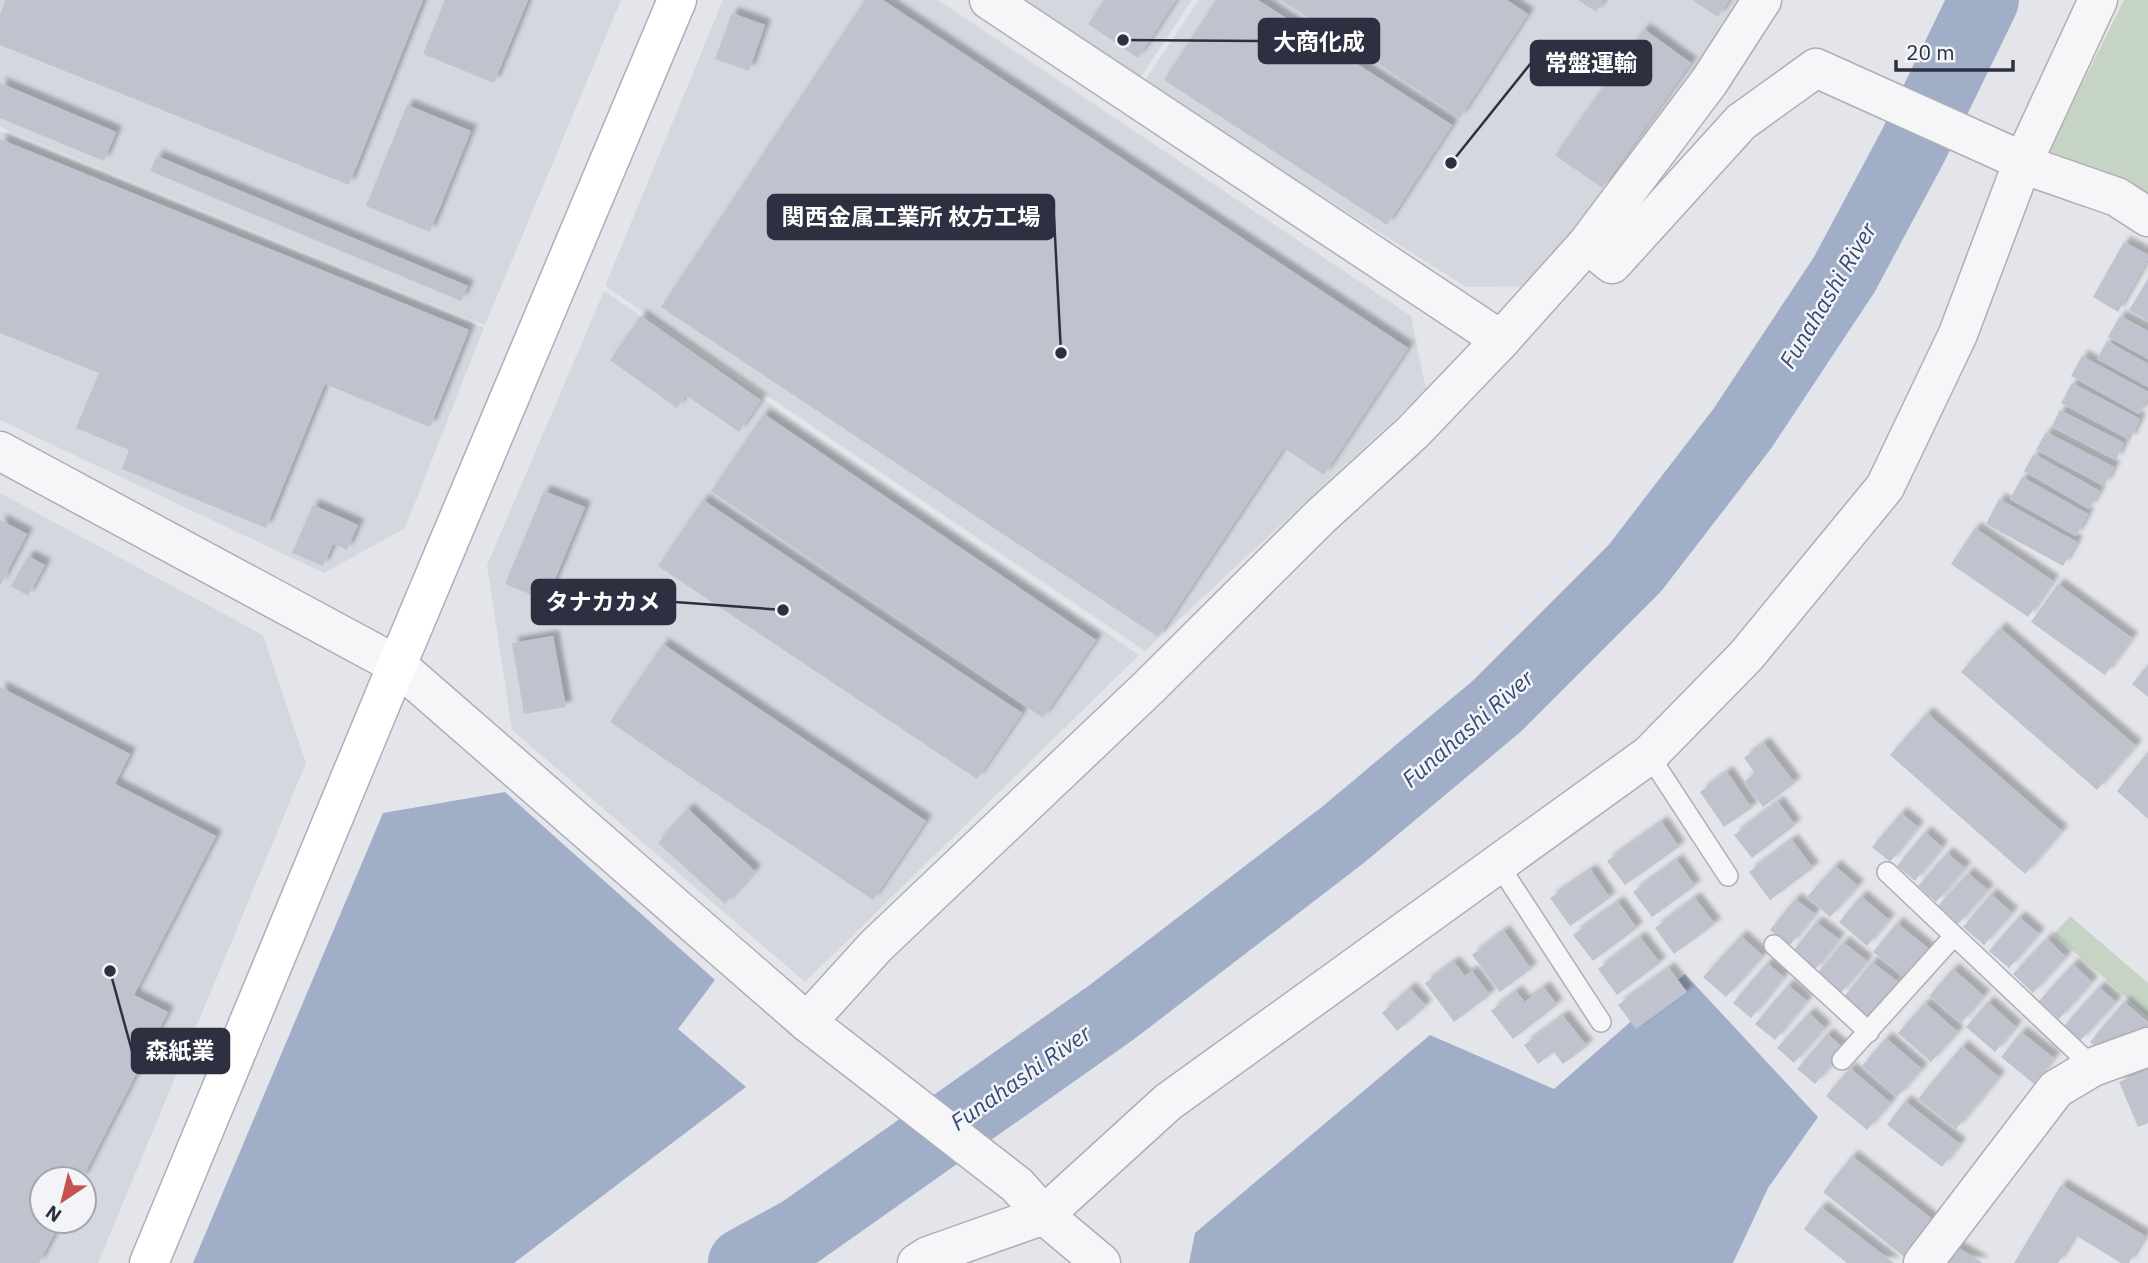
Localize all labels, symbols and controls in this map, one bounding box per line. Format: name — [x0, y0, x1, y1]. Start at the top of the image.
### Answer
callout: 大商化成 — [1259, 19, 1379, 63]
text: 大商化成 — [1273, 26, 1365, 56]
scale bar — [1896, 28, 2013, 72]
text: 20 m — [1906, 38, 1955, 66]
callout: 常盤運輸 — [1531, 41, 1651, 85]
text: 常盤運輸 — [1545, 47, 1637, 77]
callout: 関西金属工業所 枚方工場 — [768, 195, 1054, 239]
text: 関西金属工業所 枚方工場 — [782, 201, 1040, 231]
water label: Funahashi River — [1772, 216, 1883, 373]
callout: タナカカメ — [532, 580, 675, 624]
text: タナカカメ — [546, 586, 661, 616]
water label: Funahashi River — [1395, 662, 1539, 793]
water label: Funahashi River — [944, 1017, 1096, 1136]
callout: 森紙業 — [132, 1029, 229, 1073]
text: 森紙業 — [146, 1035, 215, 1065]
north arrow — [28, 1165, 98, 1235]
text: N — [41, 1200, 66, 1228]

